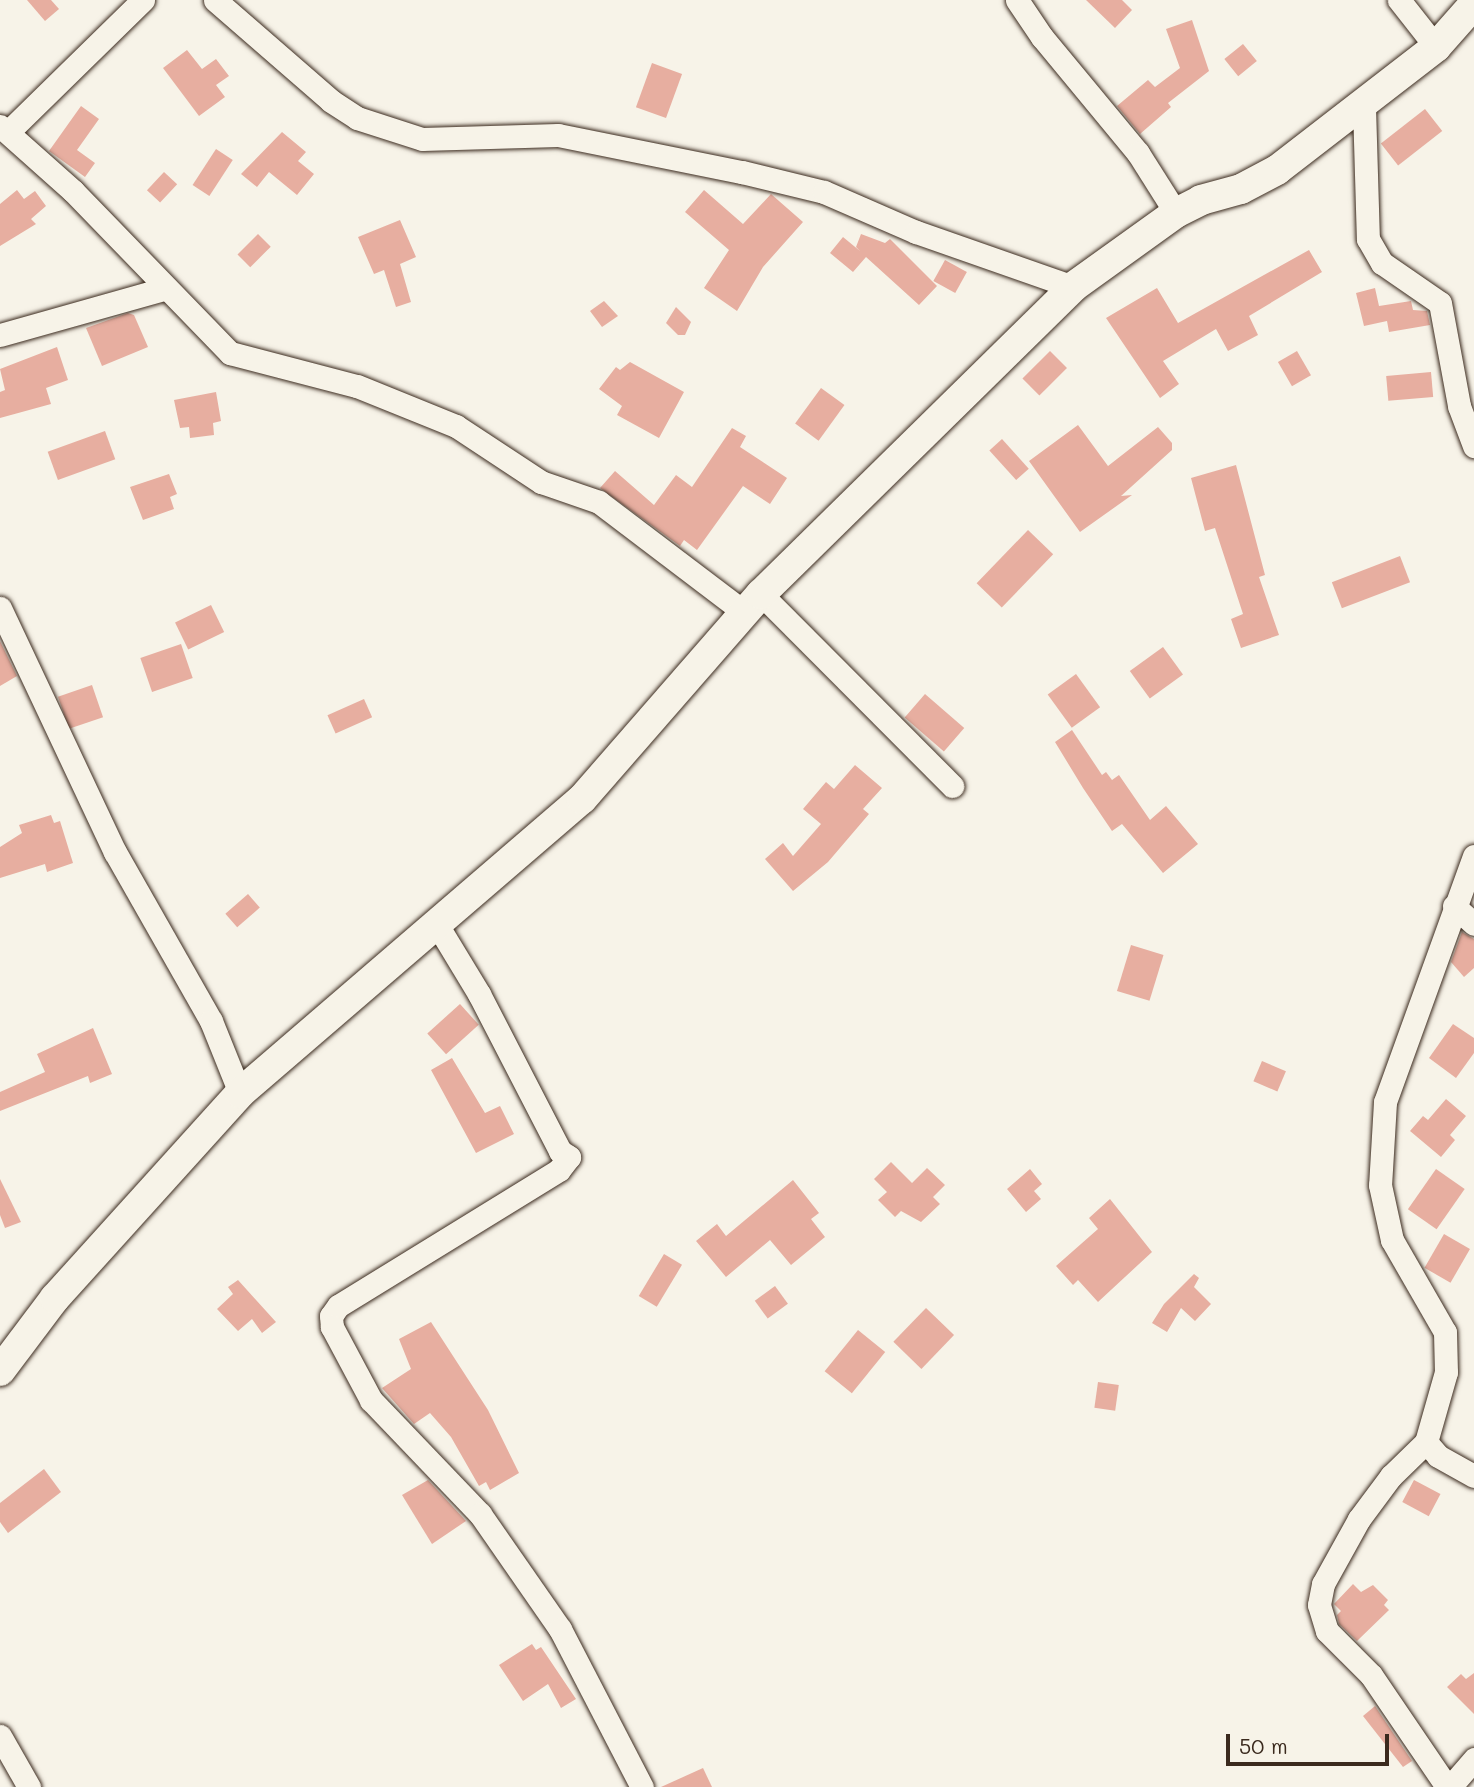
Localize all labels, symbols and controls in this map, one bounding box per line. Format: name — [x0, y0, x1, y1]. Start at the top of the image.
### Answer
scale bar — [1229, 1720, 1392, 1764]
text: 50 m — [1239, 1732, 1288, 1759]

